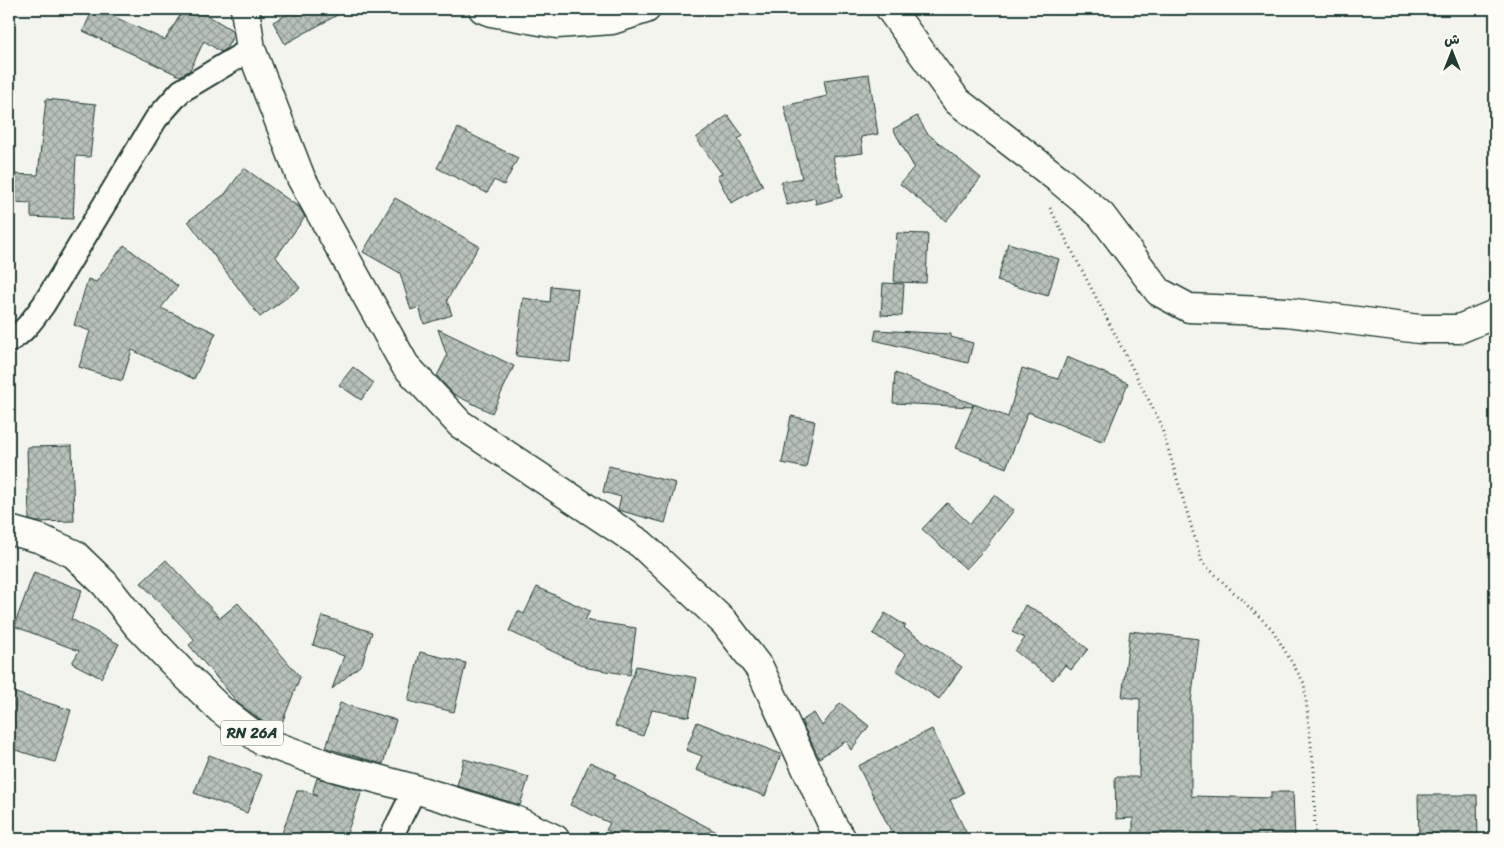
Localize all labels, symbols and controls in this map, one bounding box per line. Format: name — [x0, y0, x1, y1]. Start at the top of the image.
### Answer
text: ش — [1444, 27, 1460, 52]
north arrow — [1426, 28, 1476, 78]
road number: RN 26A — [221, 720, 283, 746]

